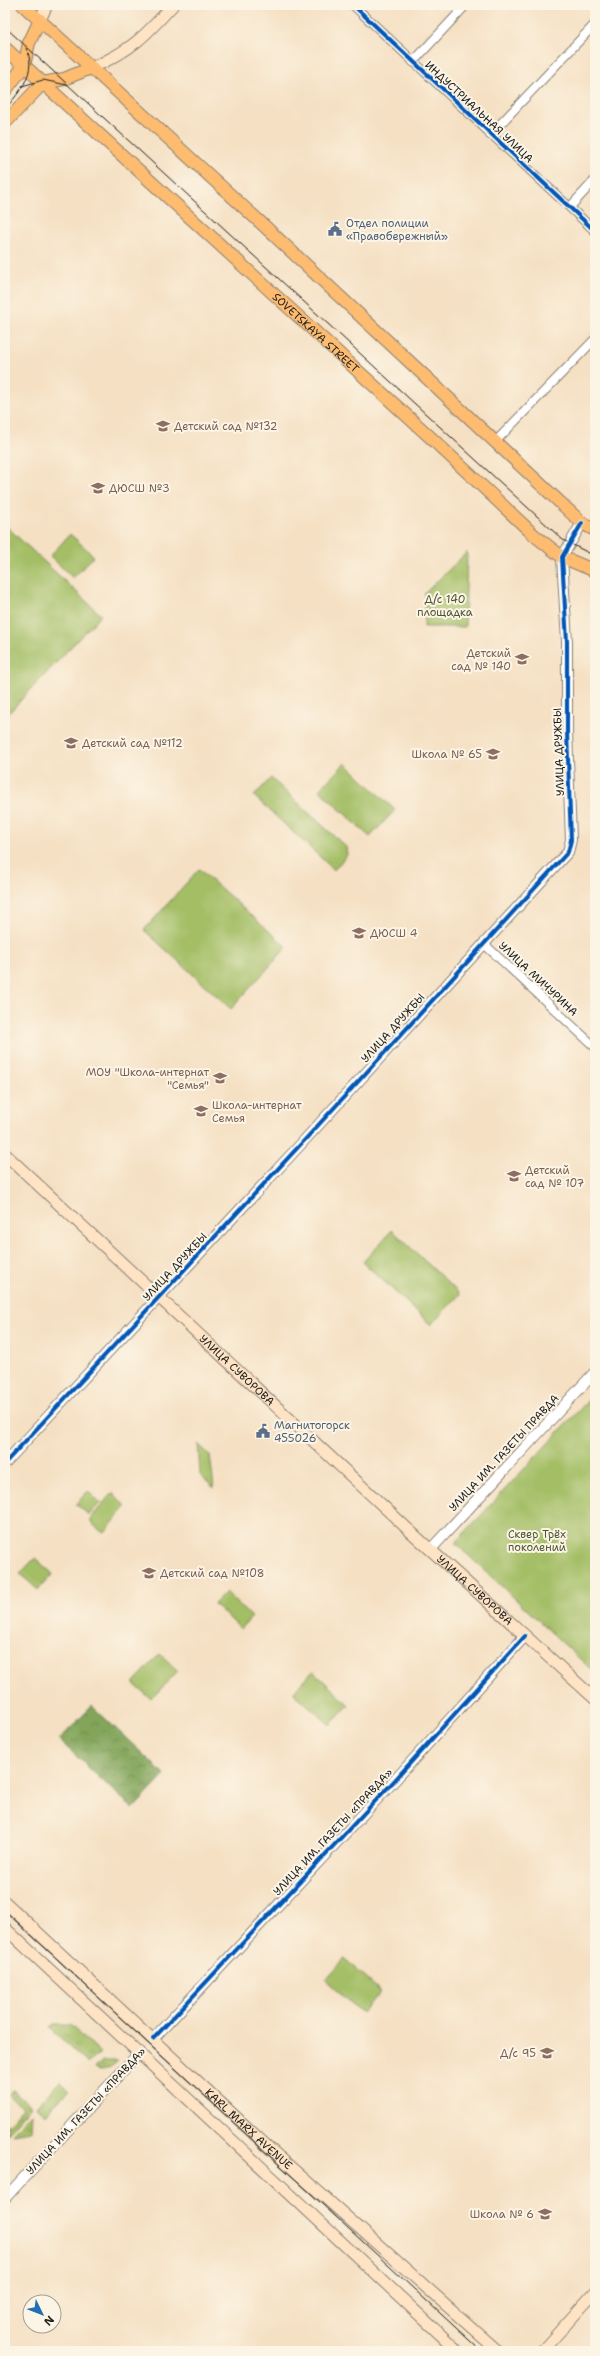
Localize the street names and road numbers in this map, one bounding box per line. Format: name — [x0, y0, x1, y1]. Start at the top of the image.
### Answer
street label: ИНДУСТРИАЛЬНАЯ УЛИЦА — [422, 58, 536, 166]
street label: SOVETSKAYA STREET — [269, 289, 363, 376]
street label: УЛИЦА ДРУЖБЫ — [550, 708, 568, 796]
street label: УЛИЦА МИЧУРИНА — [495, 938, 581, 1020]
street label: УЛИЦА ДРУЖБЫ — [358, 990, 428, 1066]
street label: УЛИЦА ДРУЖБЫ — [139, 1230, 211, 1304]
street label: УЛИЦА СУВОРОВА — [196, 1331, 278, 1409]
street label: УЛИЦА ИМ. ГАЗЕТЫ ПРАВДА — [446, 1391, 562, 1515]
street label: УЛИЦА СУВОРОВА — [434, 1552, 516, 1628]
street label: УЛИЦА ИМ. ГАЗЕТЫ «ПРАВДА» — [270, 1765, 396, 1899]
street label: УЛИЦА ИМ. ГАЗЕТЫ «ПРАВДА» — [23, 2044, 149, 2178]
street label: KARL MARX AVENUE — [202, 2085, 296, 2173]

